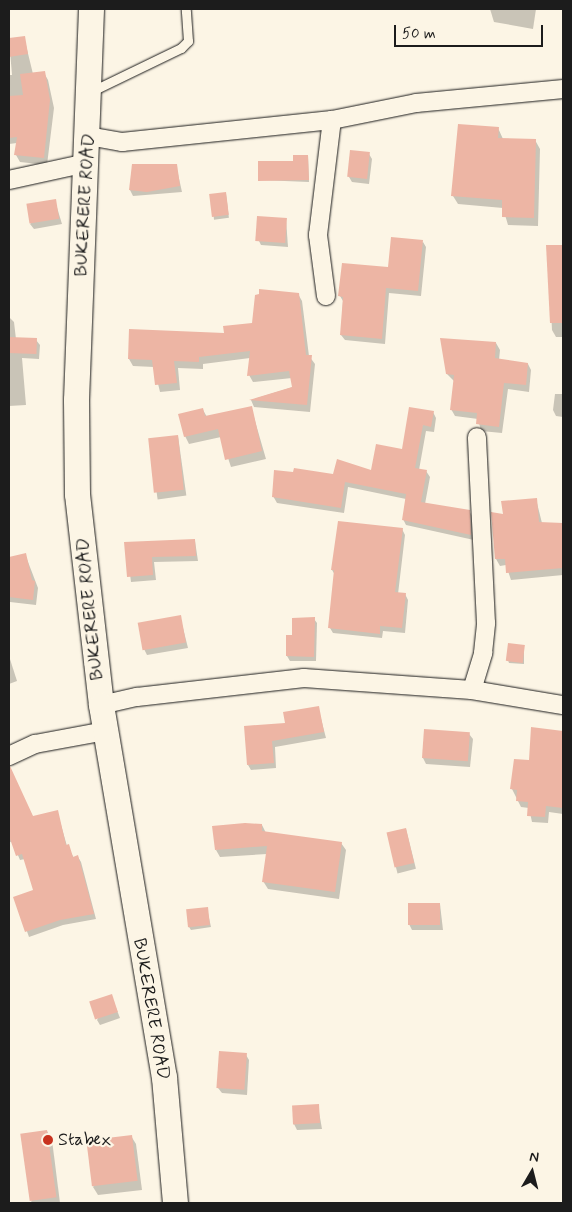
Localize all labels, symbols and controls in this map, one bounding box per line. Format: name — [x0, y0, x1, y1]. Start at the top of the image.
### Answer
scale bar — [397, 15, 546, 47]
text: 50 m — [402, 24, 436, 44]
street label: BUKERERE ROAD — [70, 133, 100, 277]
street label: BUKERERE ROAD — [72, 537, 108, 681]
street label: BUKERERE ROAD — [128, 937, 174, 1081]
place label: Stabex — [58, 1129, 111, 1151]
marker: Stabex — [42, 1134, 54, 1146]
north arrow — [507, 1147, 557, 1197]
text: N — [528, 1148, 540, 1167]

